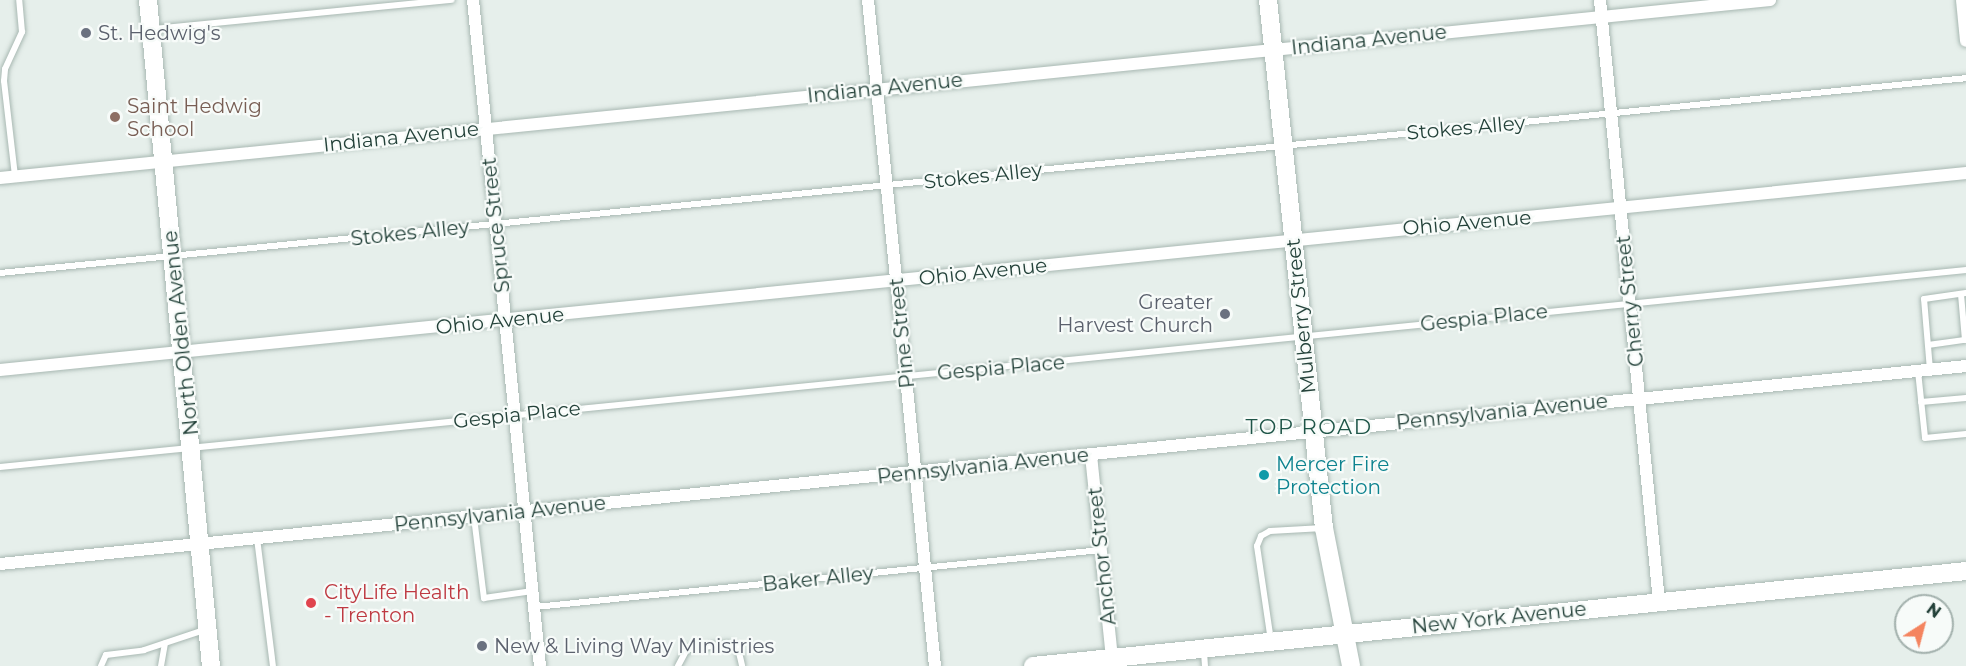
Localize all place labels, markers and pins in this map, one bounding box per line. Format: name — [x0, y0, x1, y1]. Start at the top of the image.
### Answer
place label: St. Hedwig's — [98, 21, 220, 45]
marker: St. Hedwig's — [79, 26, 93, 40]
place label: Saint Hedwig School — [127, 94, 262, 141]
marker: Saint Hedwig School — [108, 110, 122, 124]
place label: Greater Harvest Church — [1057, 290, 1213, 337]
marker: Greater Harvest Church — [1218, 307, 1232, 321]
place label: Mercer Fire Protection — [1276, 452, 1389, 499]
marker: Mercer Fire Protection — [1257, 468, 1271, 482]
place label: CityLife Health - Trenton — [324, 580, 469, 627]
marker: CityLife Health - Trenton — [302, 594, 320, 612]
place label: New & Living Way Ministries — [494, 634, 774, 658]
marker: New & Living Way Ministries — [475, 639, 489, 653]

